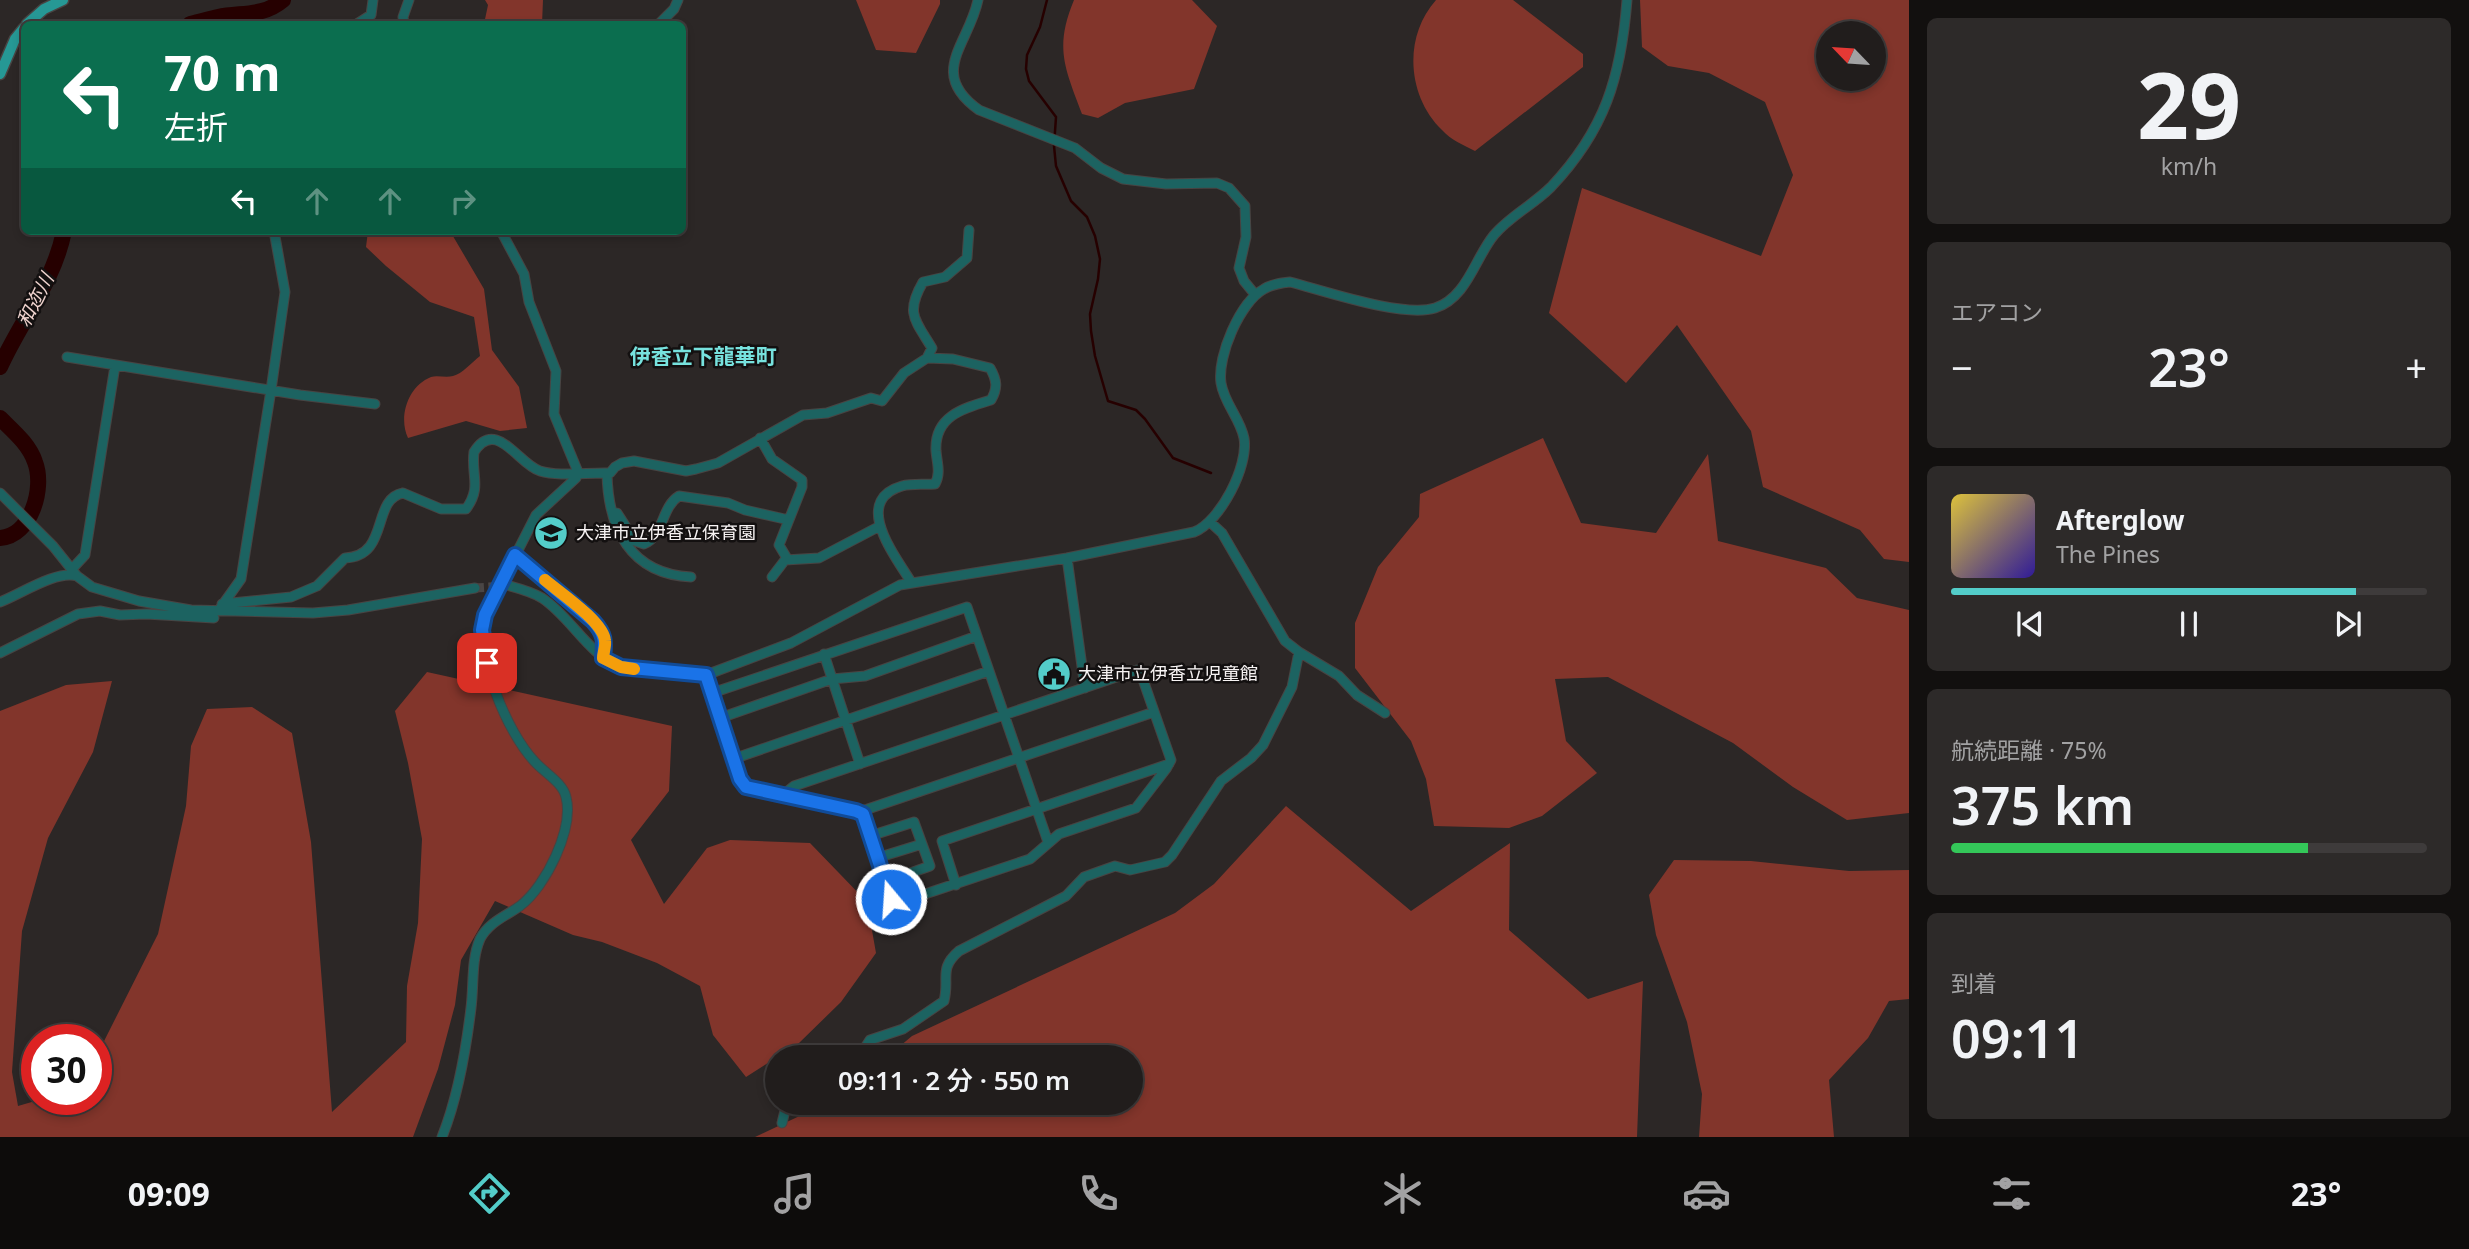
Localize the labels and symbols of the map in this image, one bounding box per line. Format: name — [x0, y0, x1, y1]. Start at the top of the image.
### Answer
north arrow — [1816, 21, 1886, 91]
water label: 和迩川 — [10, 267, 60, 331]
district label: 伊香立下龍華町 — [630, 342, 777, 370]
school or university icon: 大津市立伊香立保育園 — [532, 514, 570, 552]
place label: 大津市立伊香立保育園 — [576, 520, 756, 544]
pin — [457, 633, 517, 693]
public building icon: 大津市立伊香立児童館 — [1035, 655, 1073, 693]
place label: 大津市立伊香立児童館 — [1078, 661, 1258, 685]
position arrow — [854, 862, 928, 936]
speed limit sign: 30 — [21, 1024, 112, 1115]

